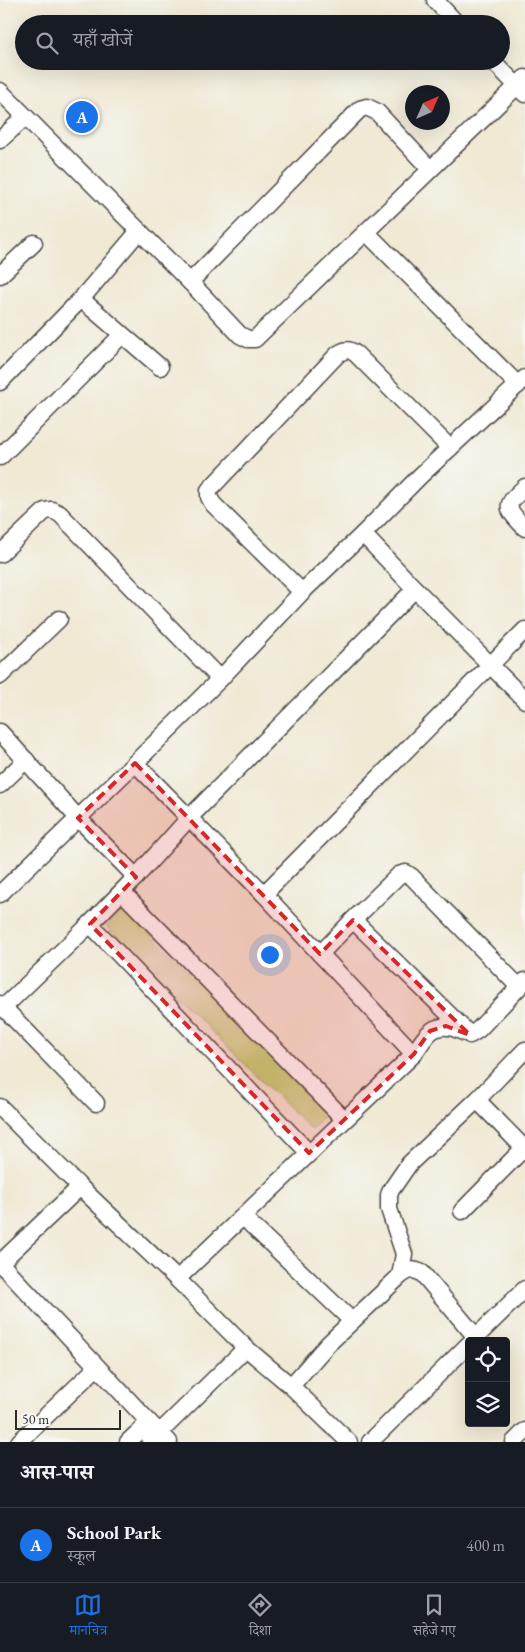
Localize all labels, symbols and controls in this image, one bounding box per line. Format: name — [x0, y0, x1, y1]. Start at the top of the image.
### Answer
search box — [15, 15, 510, 70]
text: यहाँ खोजें — [73, 27, 132, 52]
icon: search — [33, 29, 61, 57]
north arrow — [405, 85, 450, 130]
pin: A — [66, 98, 98, 136]
your location — [257, 942, 283, 968]
map controls — [465, 1337, 510, 1427]
button: locate — [465, 1337, 510, 1382]
button: layers — [465, 1382, 510, 1427]
scale bar — [15, 1407, 121, 1430]
text: 50 m — [22, 1410, 49, 1428]
text: आस-पास — [20, 1458, 93, 1485]
text: School Park — [67, 1520, 161, 1545]
text: A — [30, 1535, 42, 1556]
text: 400 m — [466, 1535, 505, 1556]
text: स्कूल — [67, 1545, 96, 1566]
tab: मानचित्र — [69, 1591, 107, 1644]
tab: दिशा — [246, 1591, 274, 1644]
tab: सहेजे गए — [413, 1591, 456, 1644]

